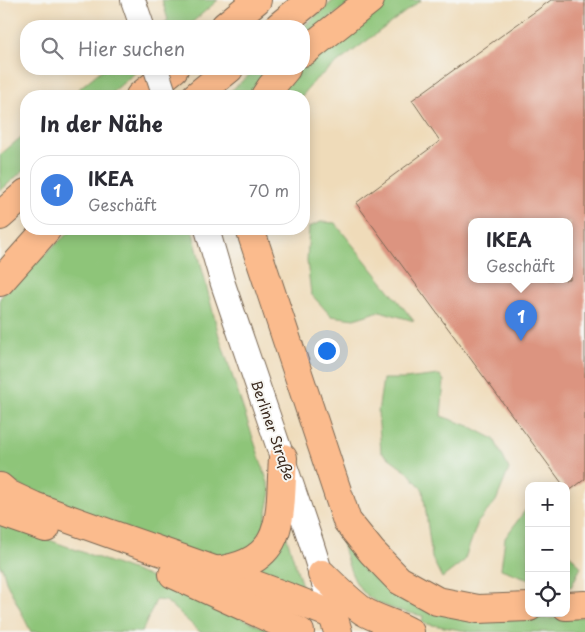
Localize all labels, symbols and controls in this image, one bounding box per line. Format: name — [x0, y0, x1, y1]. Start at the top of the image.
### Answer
search box — [20, 20, 310, 75]
icon: search — [38, 34, 66, 62]
text: Hier suchen — [78, 34, 185, 62]
text: In der Nähe — [40, 107, 162, 139]
text: IKEA — [88, 164, 134, 192]
text: 1 — [53, 178, 61, 202]
text: 70 m — [249, 178, 289, 202]
text: Geschäft — [88, 192, 157, 216]
popup — [468, 218, 573, 283]
text: IKEA — [486, 225, 532, 253]
text: Geschäft — [486, 253, 555, 277]
pin: 1 — [505, 300, 537, 341]
your location — [314, 338, 340, 364]
street label: Berliner Straße — [246, 377, 300, 483]
map controls — [525, 482, 570, 617]
button: + — [525, 482, 570, 527]
button: − — [525, 527, 570, 572]
button: locate — [525, 572, 570, 617]

